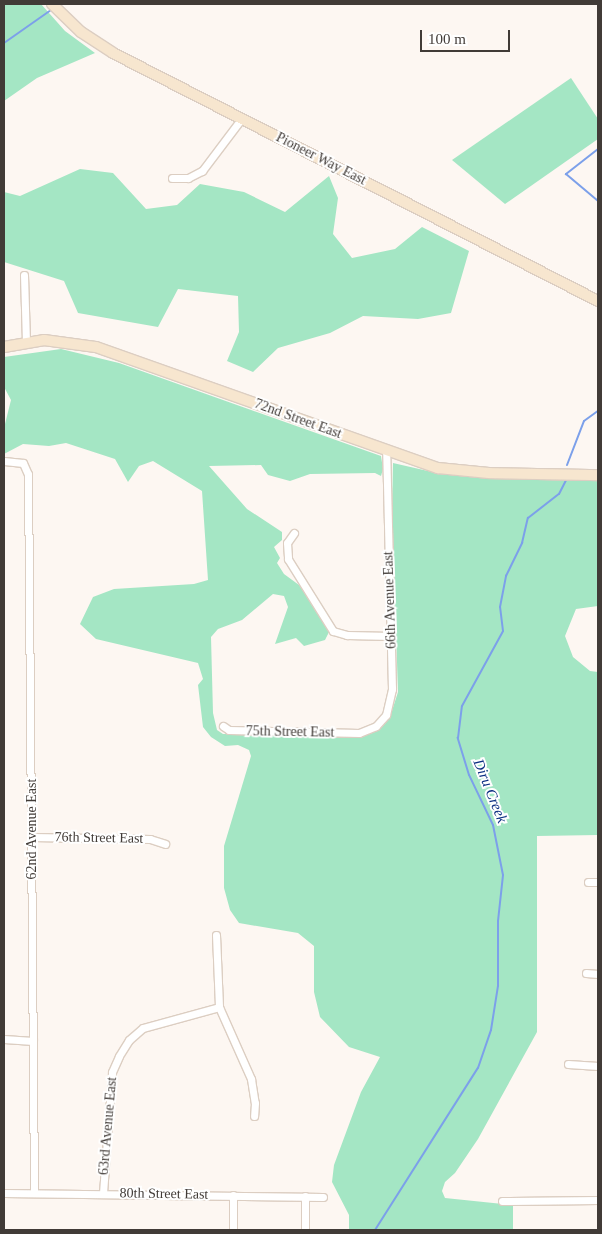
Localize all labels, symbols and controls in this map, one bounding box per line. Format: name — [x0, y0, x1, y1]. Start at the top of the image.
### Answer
scale bar — [422, 20, 512, 52]
text: 100 m — [428, 31, 466, 47]
street label: Pioneer Way East — [273, 129, 369, 189]
street label: 72nd Street East — [252, 395, 344, 443]
street label: 66th Avenue East — [380, 550, 400, 650]
street label: 75th Street East — [246, 723, 334, 741]
water label: Diru Creek — [469, 756, 511, 826]
street label: 62nd Avenue East — [24, 778, 40, 880]
street label: 76th Street East — [55, 829, 143, 847]
street label: 63rd Avenue East — [95, 1076, 121, 1176]
street label: 80th Street East — [120, 1185, 208, 1203]

